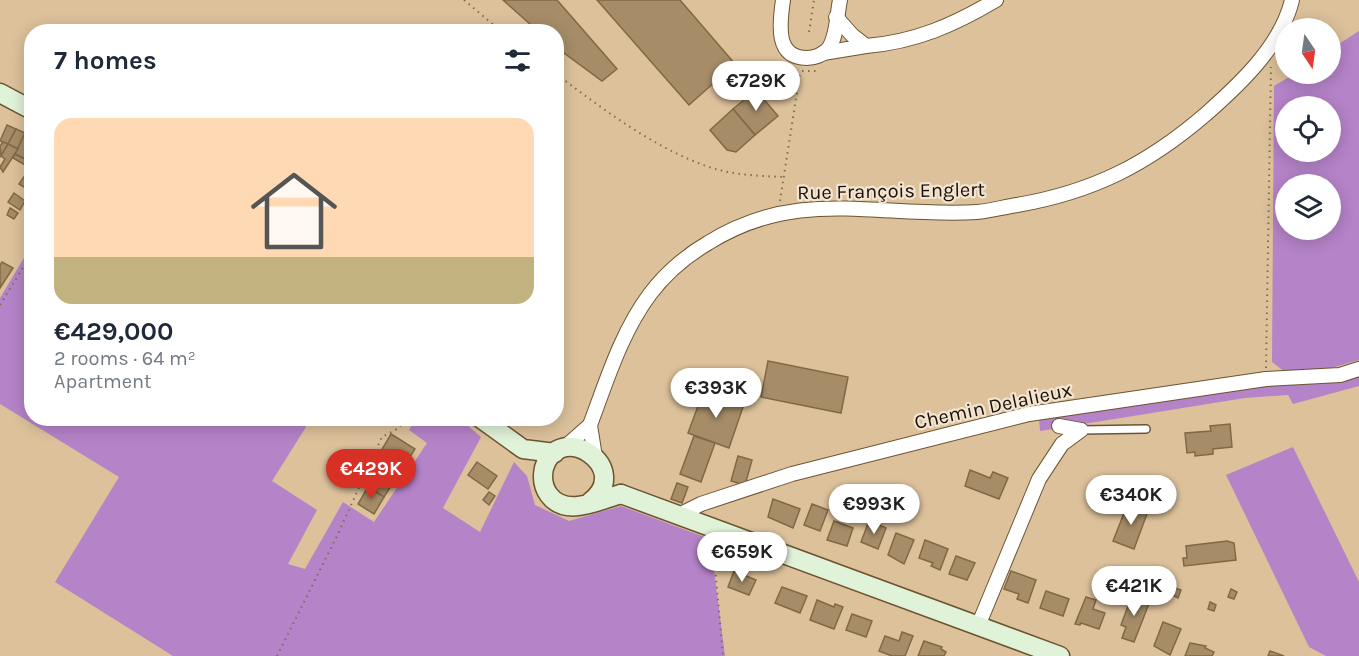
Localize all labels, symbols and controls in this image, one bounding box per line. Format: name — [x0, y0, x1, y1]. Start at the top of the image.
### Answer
north arrow — [1275, 18, 1341, 84]
map controls — [1275, 18, 1341, 240]
icon: filters — [501, 44, 534, 77]
text: 7 homes — [54, 45, 157, 76]
pin: €729K — [714, 61, 798, 112]
text: €729K — [726, 69, 786, 92]
button: locate — [1275, 96, 1341, 162]
icon: home — [240, 157, 348, 265]
button: layers — [1275, 174, 1341, 240]
street label: Rue François Englert — [797, 178, 986, 204]
text: €429,000 — [54, 316, 173, 347]
text: 2 rooms · 64 m² — [54, 347, 196, 370]
pin: €393K — [674, 368, 758, 419]
text: Apartment — [54, 370, 152, 393]
text: €393K — [685, 376, 747, 399]
street label: Chemin Delalieux — [912, 378, 1074, 434]
pin: €429K — [329, 449, 413, 500]
text: €429K — [340, 457, 402, 480]
pin: €340K — [1089, 475, 1173, 526]
text: €340K — [1100, 483, 1162, 506]
pin: €993K — [832, 484, 916, 535]
text: €993K — [843, 492, 905, 515]
pin: €659K — [700, 532, 784, 583]
text: €659K — [711, 540, 773, 563]
pin: €421K — [1092, 566, 1176, 617]
text: €421K — [1106, 574, 1162, 597]

